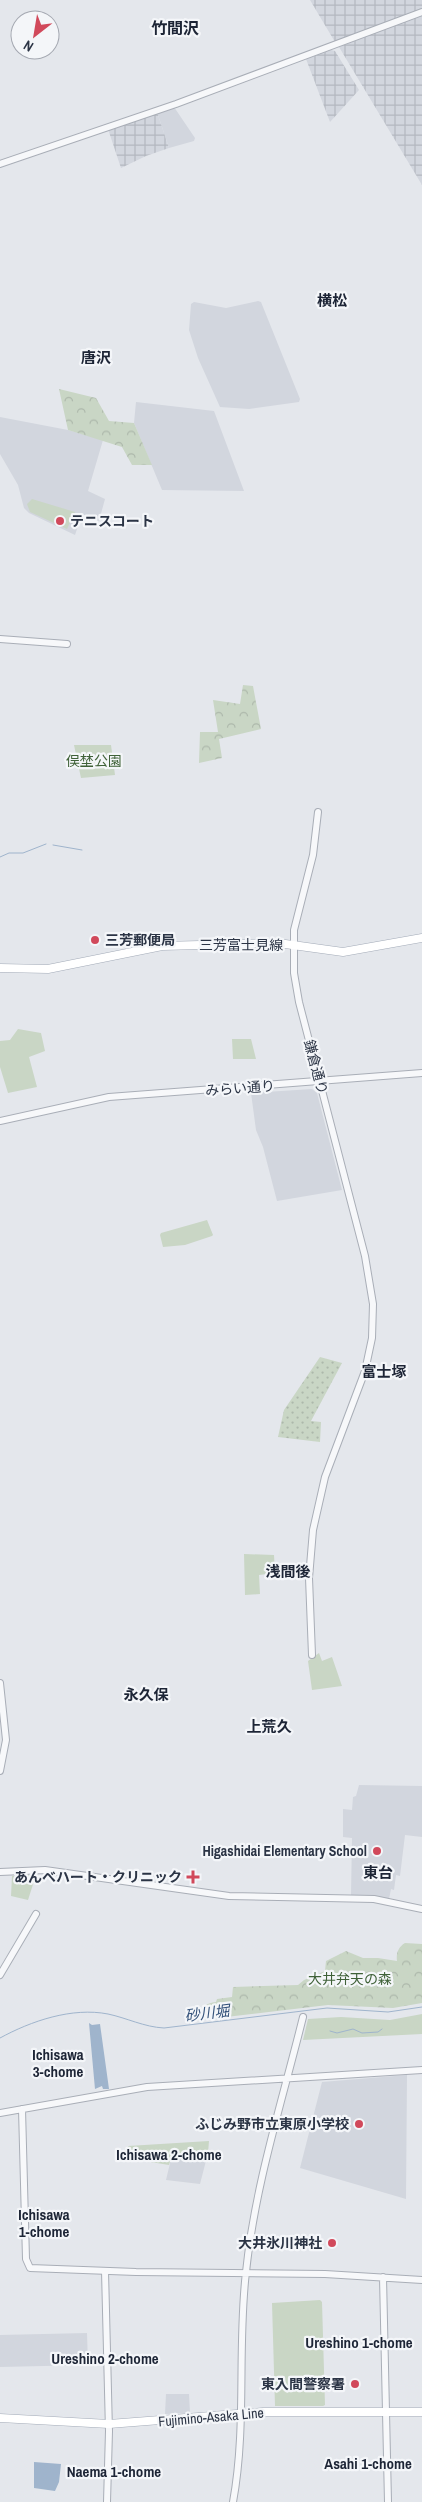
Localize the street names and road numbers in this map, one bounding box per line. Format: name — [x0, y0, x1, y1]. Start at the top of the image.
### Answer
street label: 三芳富士見線 — [199, 936, 283, 954]
street label: 鎌倉通り — [300, 1038, 332, 1096]
street label: みらい通り — [204, 1077, 276, 1099]
street label: Fujimino-Asaka Line — [157, 2403, 265, 2431]

